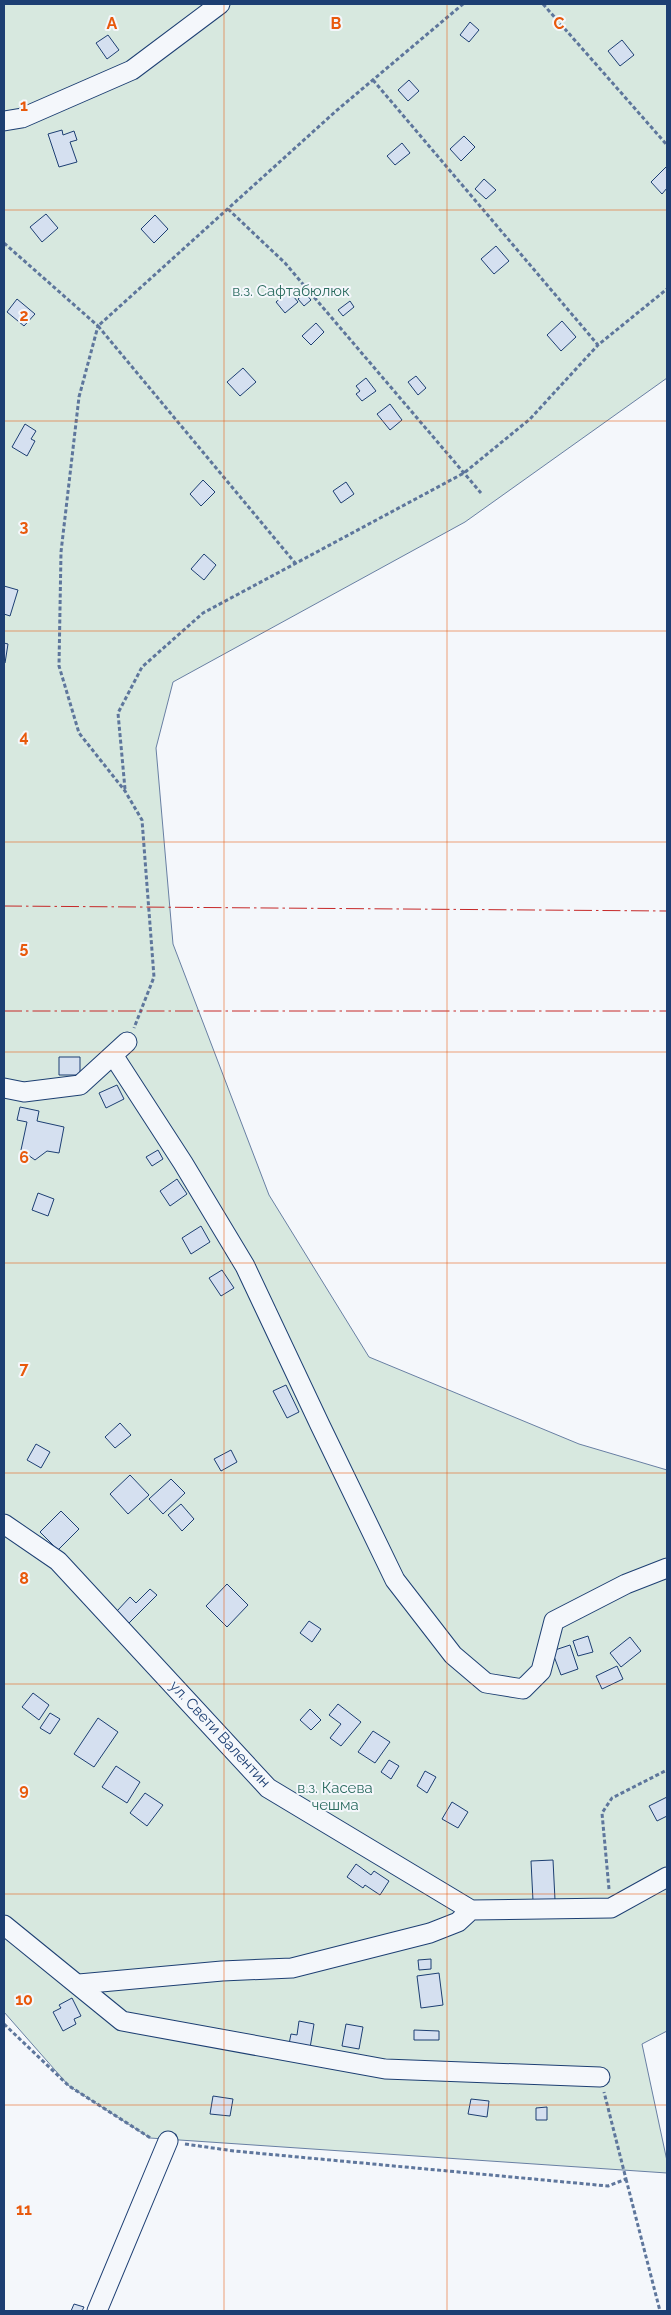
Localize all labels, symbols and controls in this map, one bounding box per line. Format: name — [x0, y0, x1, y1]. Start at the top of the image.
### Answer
text: A — [107, 14, 118, 33]
text: B — [331, 14, 342, 33]
text: C — [554, 14, 565, 33]
text: 1 — [20, 96, 28, 115]
park label: в.з. Сафтабюлюк — [232, 282, 350, 300]
text: 2 — [19, 306, 29, 325]
text: 3 — [20, 517, 29, 536]
text: 4 — [19, 727, 29, 746]
text: 5 — [20, 938, 29, 957]
text: 6 — [19, 1148, 29, 1167]
text: 7 — [20, 1359, 29, 1378]
text: 8 — [19, 1569, 29, 1588]
street label: ул. Свети Валентин — [166, 1677, 274, 1791]
park label: в.з. Касева чешма — [297, 1779, 373, 1814]
text: 9 — [19, 1780, 29, 1799]
text: 10 — [15, 1990, 33, 2009]
text: 11 — [16, 2200, 32, 2219]

